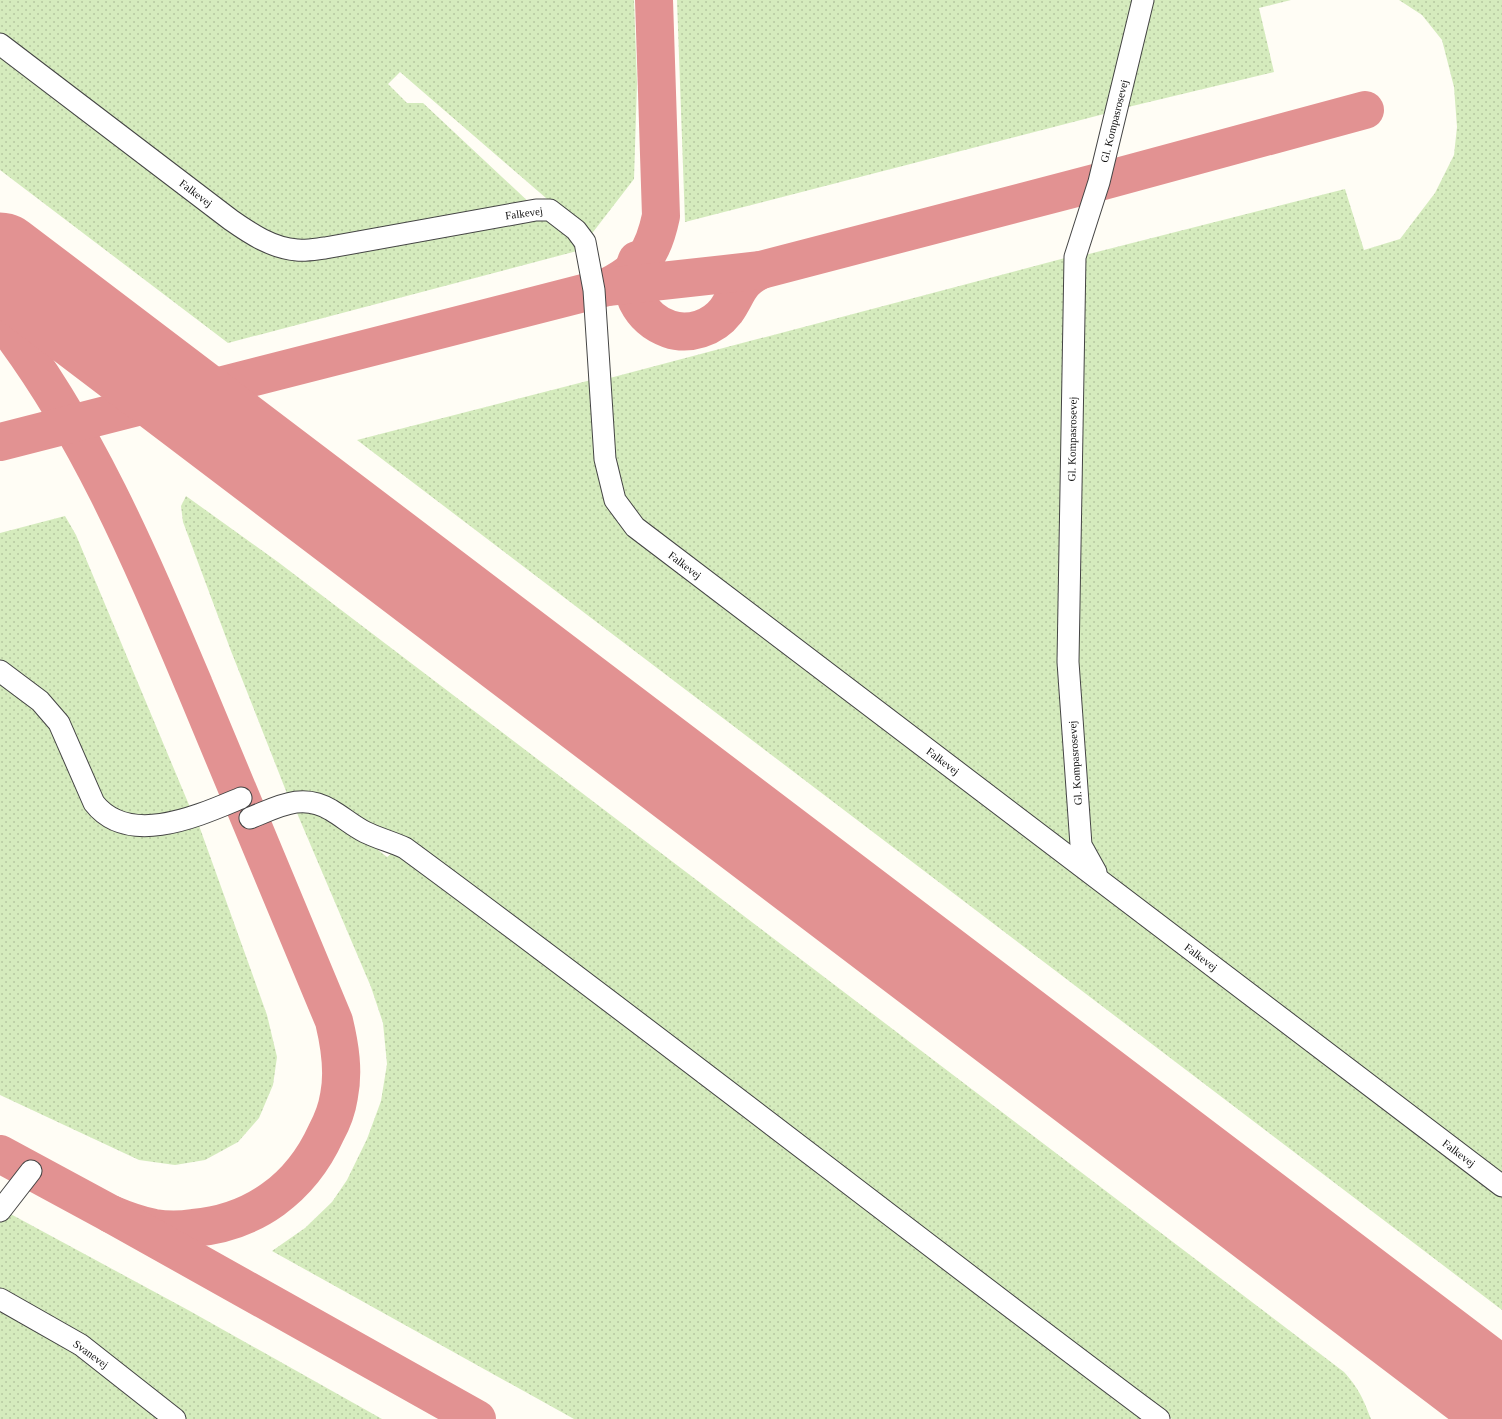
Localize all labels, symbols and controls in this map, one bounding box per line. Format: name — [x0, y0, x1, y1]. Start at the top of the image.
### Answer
street label: Gl. Kompasrosevej — [1098, 78, 1130, 164]
street label: Falkevej — [177, 177, 215, 209]
street label: Falkevej — [504, 204, 544, 222]
street label: Gl. Kompasrosevej — [1065, 396, 1079, 482]
street label: Falkevej — [666, 549, 704, 581]
street label: Gl. Kompasrosevej — [1066, 720, 1084, 806]
street label: Falkevej — [924, 745, 962, 777]
street label: Falkevej — [1182, 941, 1220, 973]
street label: Falkevej — [1440, 1137, 1478, 1169]
street label: Svanevej — [71, 1337, 111, 1371]

